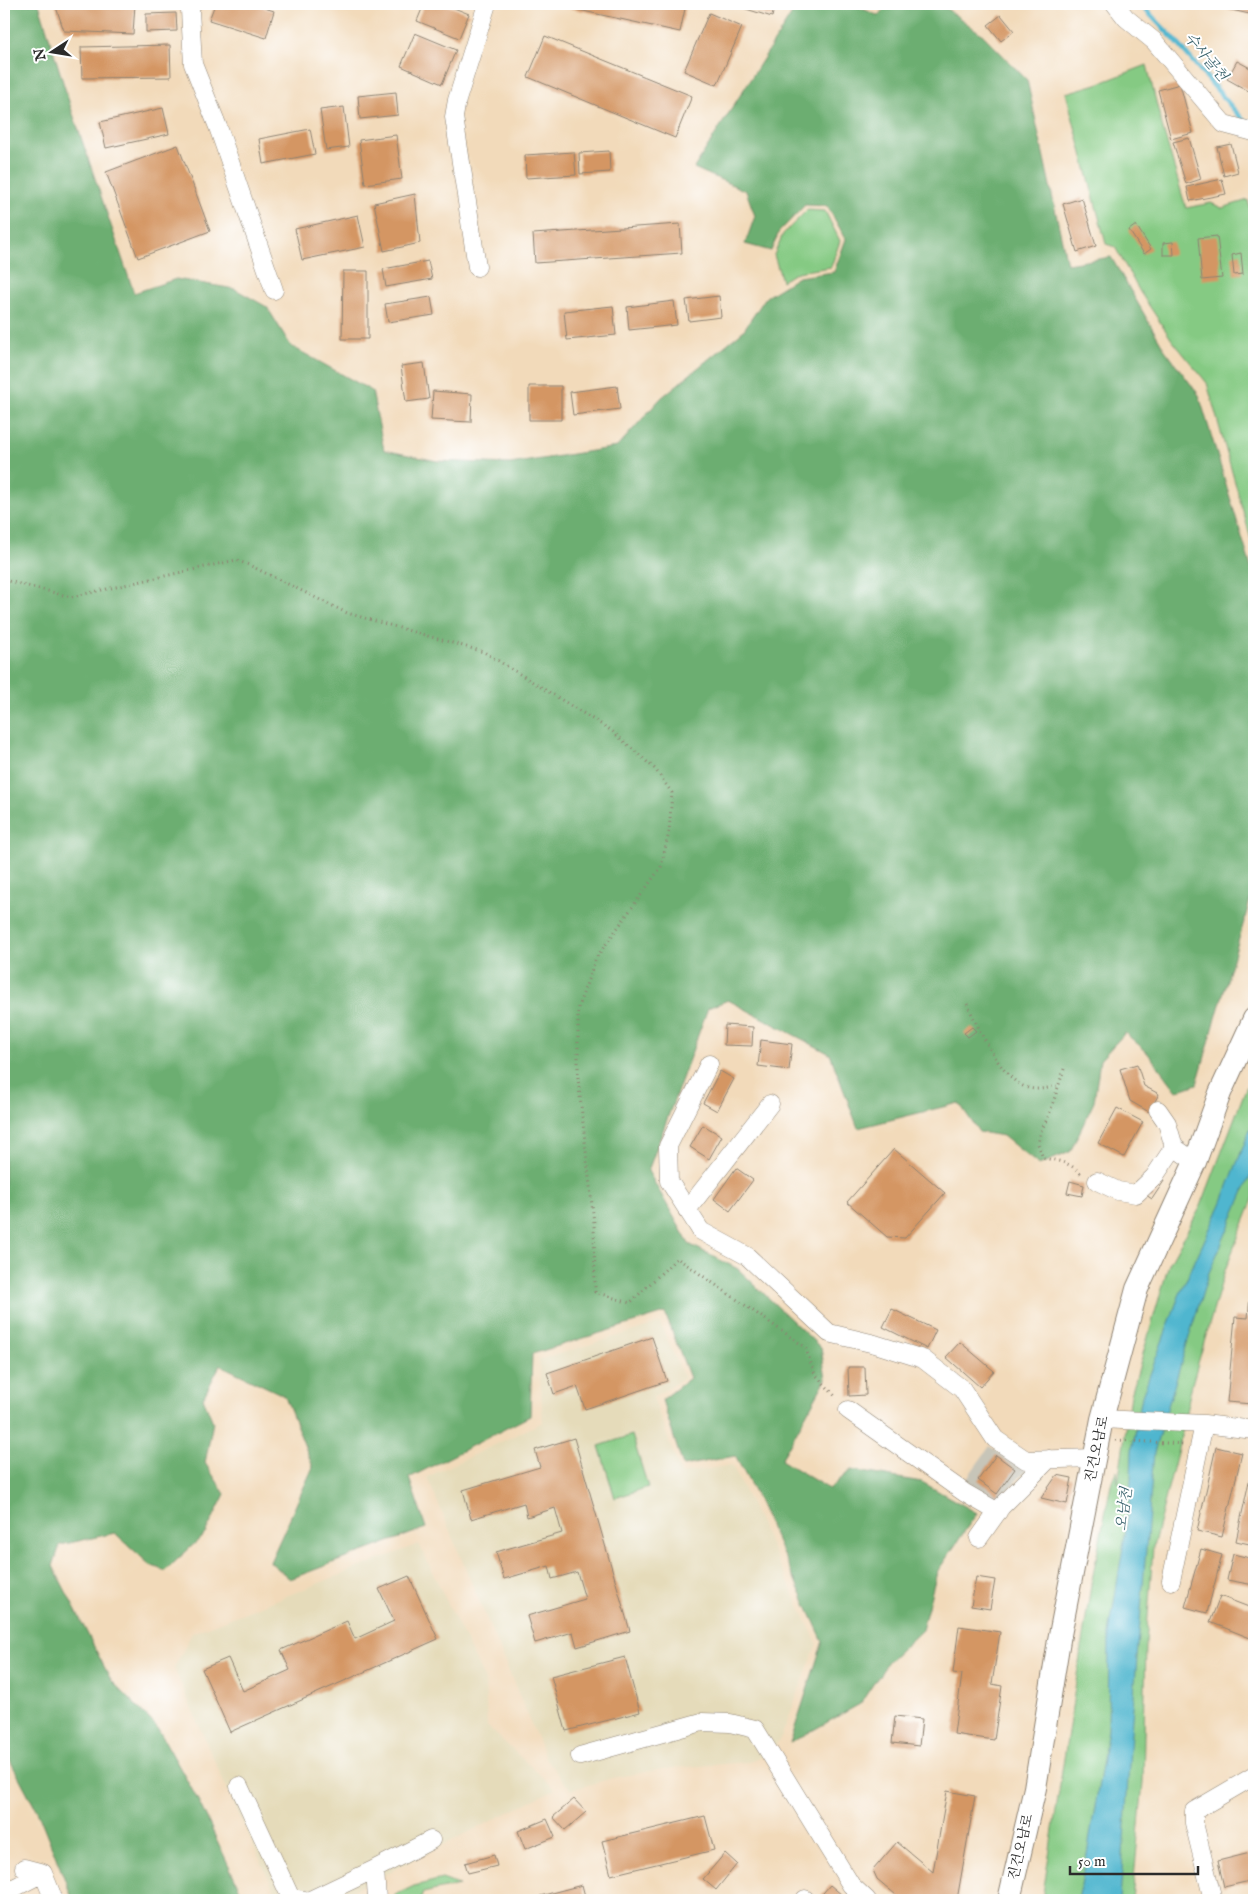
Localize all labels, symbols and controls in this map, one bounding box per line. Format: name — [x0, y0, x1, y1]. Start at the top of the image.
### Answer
north arrow — [28, 28, 78, 78]
water label: 수사골천 — [1180, 29, 1233, 86]
text: N — [30, 47, 51, 63]
street label: 진건오남로 — [1081, 1414, 1113, 1484]
water label: 오남천 — [1112, 1485, 1137, 1532]
street label: 진건오남로 — [1005, 1812, 1037, 1882]
scale bar — [1070, 1844, 1198, 1876]
text: 50 m — [1078, 1852, 1106, 1871]

